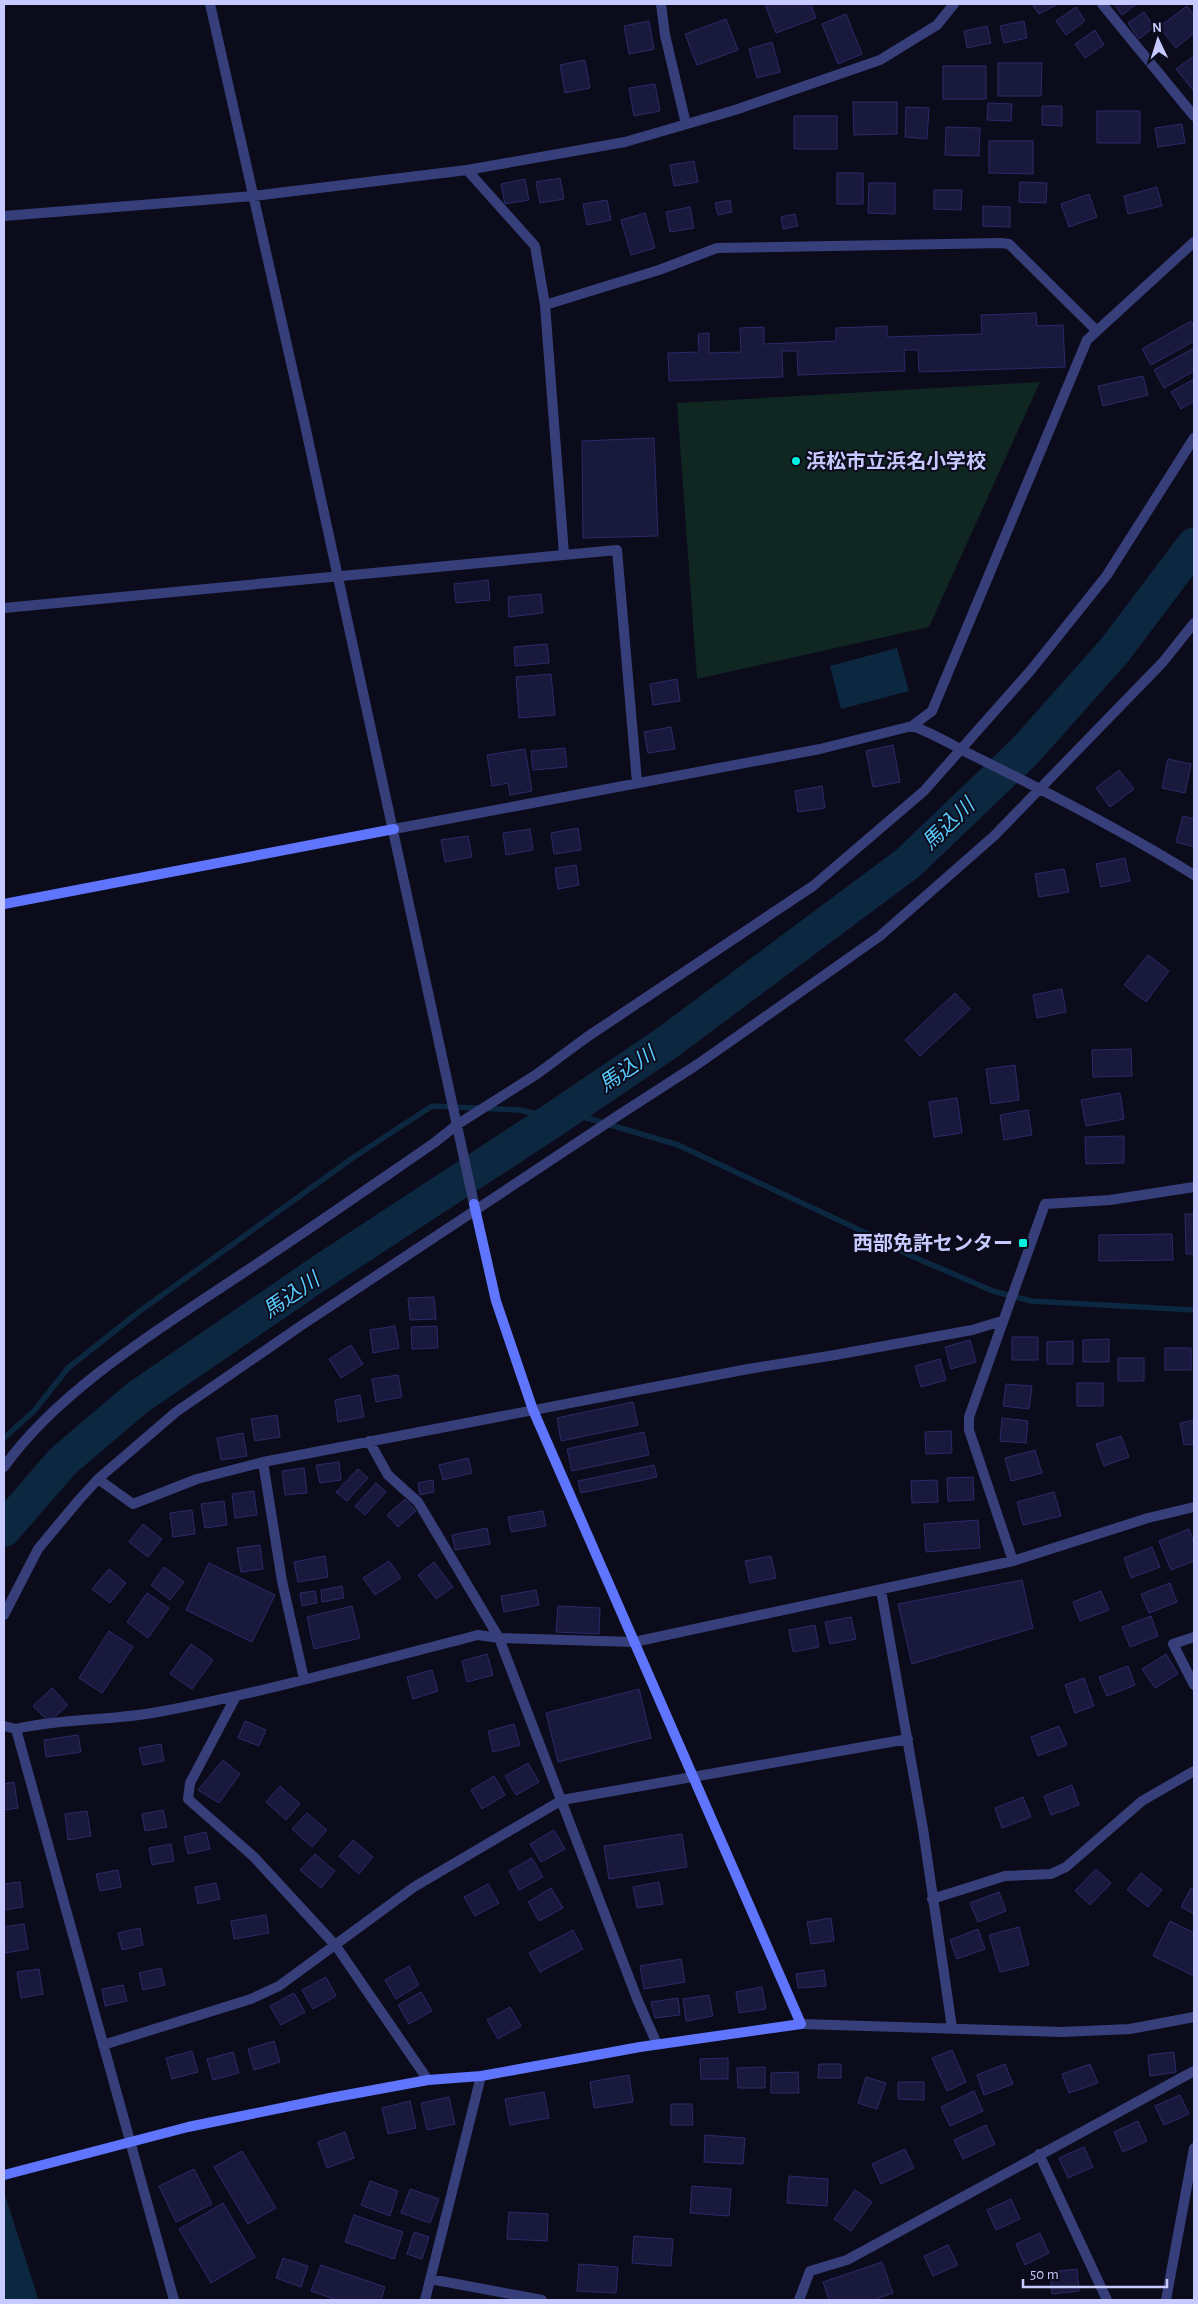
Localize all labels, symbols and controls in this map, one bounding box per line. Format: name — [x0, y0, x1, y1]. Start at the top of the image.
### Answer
north arrow — [1133, 15, 1183, 65]
text: N — [1152, 21, 1163, 35]
place label: 浜松市立浜名小学校 — [806, 450, 986, 472]
marker: 浜松市立浜名小学校 — [790, 455, 802, 467]
water label: 馬込川 — [918, 793, 980, 854]
water label: 馬込川 — [595, 1041, 661, 1096]
place label: 西部免許センター — [853, 1232, 1013, 1254]
marker: 西部免許センター — [1017, 1237, 1029, 1249]
water label: 馬込川 — [259, 1267, 325, 1322]
scale bar — [1023, 2256, 1167, 2288]
text: 50 m — [1030, 2267, 1059, 2282]

